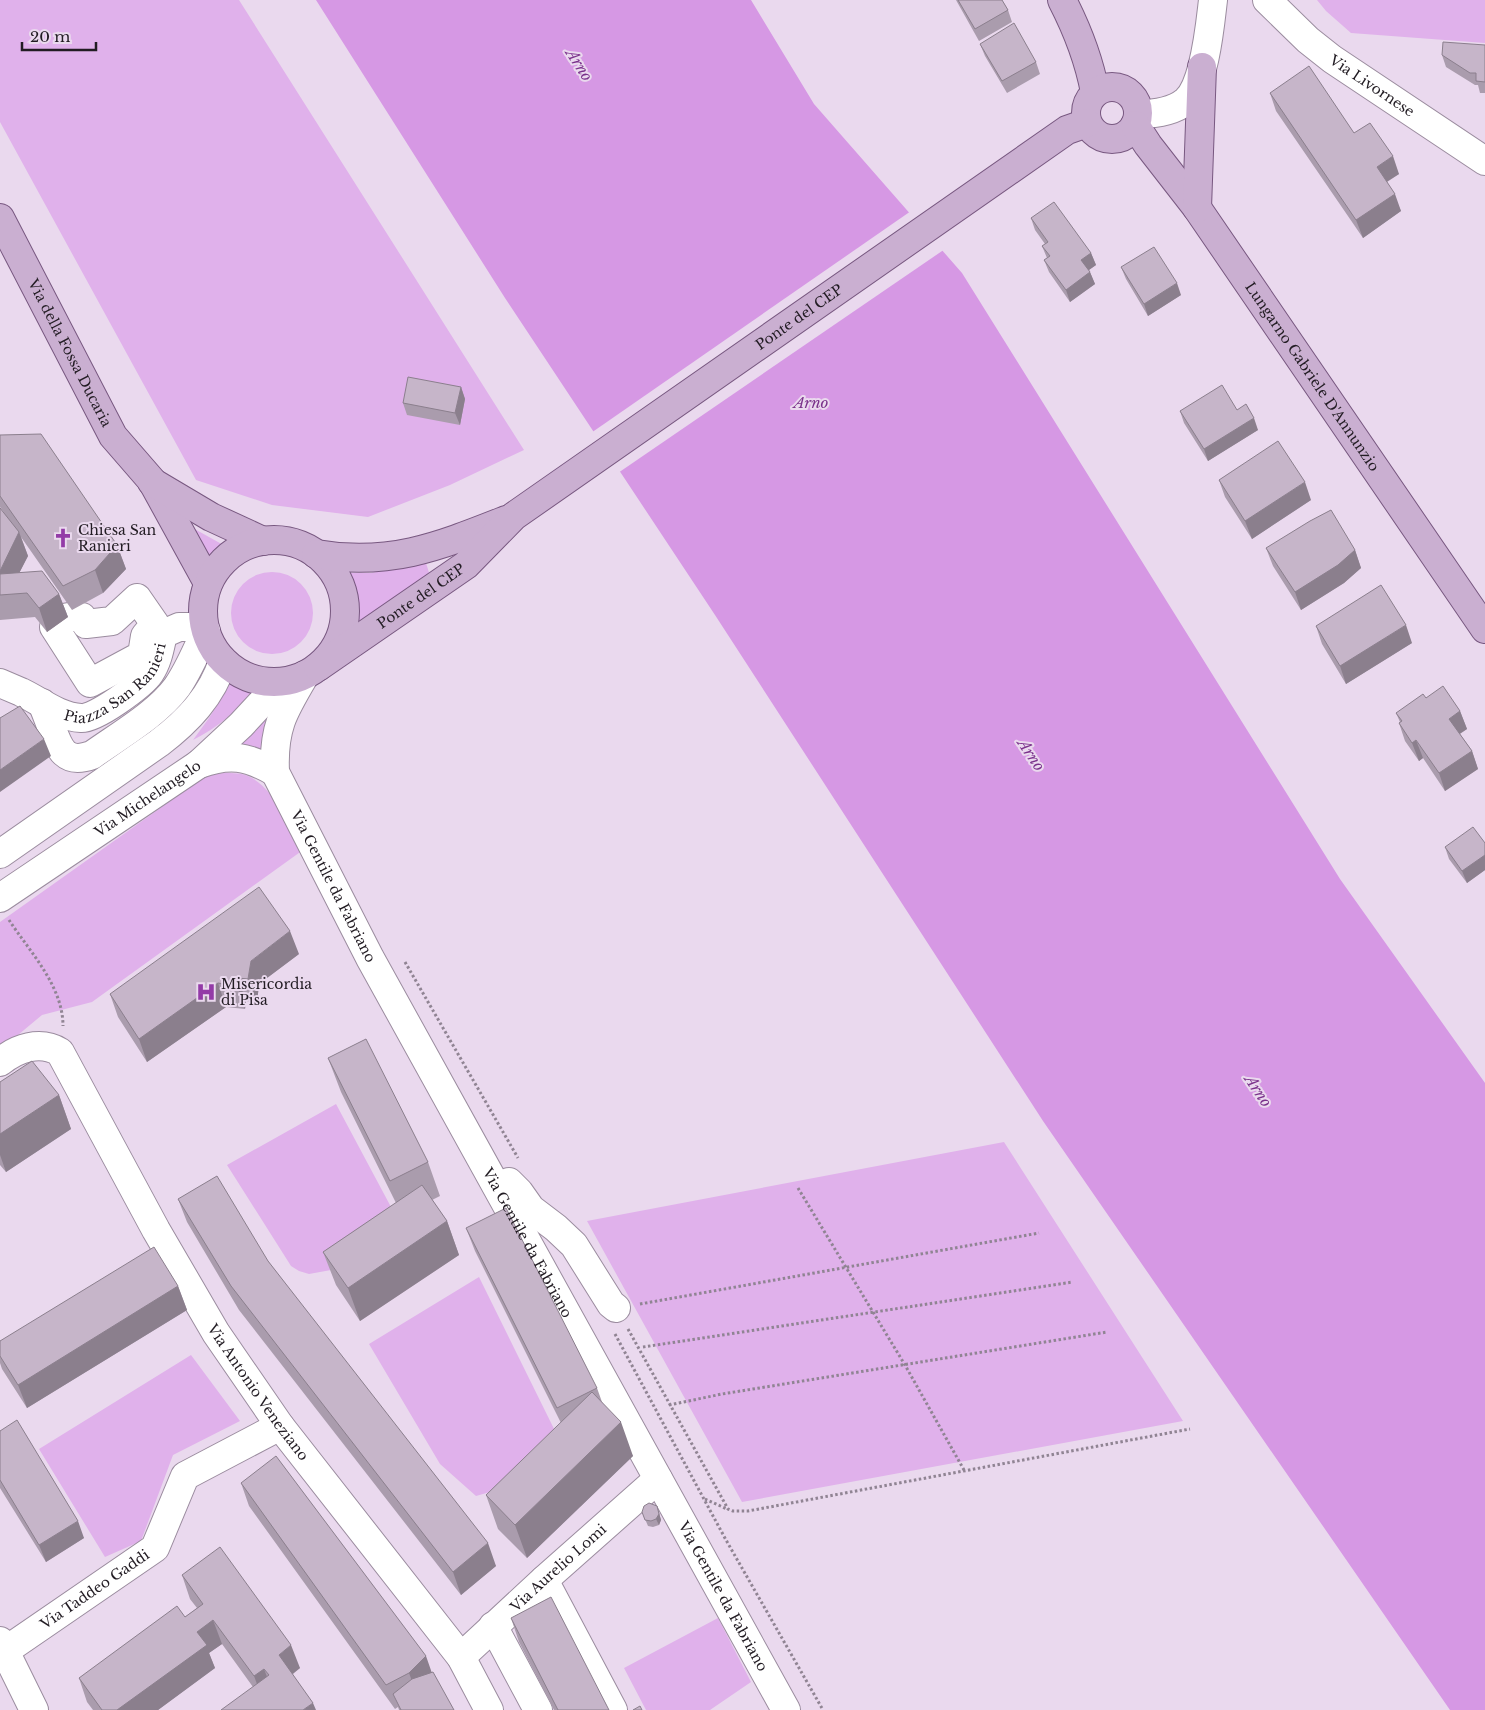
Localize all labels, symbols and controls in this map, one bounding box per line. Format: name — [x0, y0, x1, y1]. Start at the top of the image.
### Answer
scale bar — [22, 20, 96, 52]
text: 20 m — [30, 27, 70, 46]
water label: Arno — [561, 43, 597, 85]
street label: Via Livornese — [1325, 50, 1418, 120]
street label: Via della Fossa Ducaria — [24, 275, 116, 430]
street label: Lungarno Gabriele D'Annunzio — [1241, 279, 1383, 475]
street label: Ponte del CEP — [752, 280, 847, 354]
water label: Arno — [792, 393, 829, 412]
place label: Chiesa San Ranieri — [78, 521, 156, 555]
church icon: Chiesa San Ranieri — [52, 527, 74, 549]
street label: Ponte del CEP — [374, 559, 469, 633]
street label: Piazza San Ranieri — [62, 641, 170, 727]
water label: Arno — [1013, 733, 1049, 775]
street label: Via Michelangelo — [90, 756, 204, 841]
street label: Via Gentile da Fabriano — [287, 806, 380, 966]
place label: Misericordia di Pisa — [221, 975, 312, 1009]
hospital icon: Misericordia di Pisa — [195, 981, 217, 1003]
water label: Arno — [1240, 1069, 1276, 1111]
street label: Via Gentile da Fabriano — [478, 1164, 576, 1321]
street label: Via Antonio Veneziano — [203, 1320, 313, 1464]
street label: Via Gentile da Fabriano — [674, 1517, 772, 1675]
street label: Via Aurelio Lomi — [506, 1520, 610, 1616]
street label: Via Taddeo Gaddi — [36, 1545, 153, 1634]

